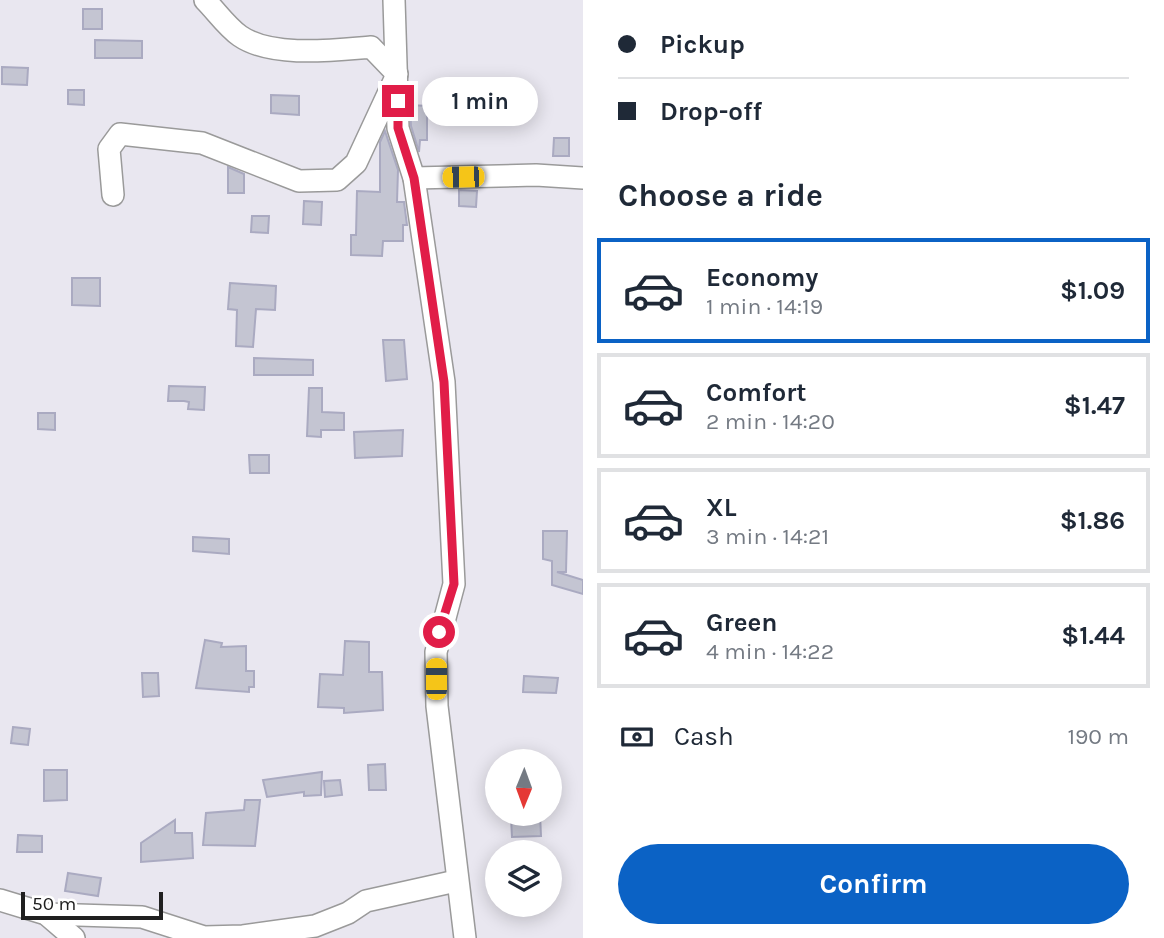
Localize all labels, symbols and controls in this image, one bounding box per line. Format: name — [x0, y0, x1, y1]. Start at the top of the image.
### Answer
text: Pickup — [660, 29, 745, 60]
callout: 1 min — [422, 76, 538, 126]
route end — [382, 85, 414, 117]
text: 1 min — [451, 88, 509, 115]
text: Drop-off — [660, 96, 762, 127]
car — [442, 166, 485, 188]
text: Choose a ride — [618, 177, 823, 214]
icon: car — [622, 259, 685, 322]
text: Economy — [706, 262, 818, 293]
text: $1.09 — [1060, 275, 1125, 306]
text: 1 min · 14:19 — [706, 293, 823, 320]
icon: car — [622, 374, 685, 437]
text: Comfort — [706, 377, 807, 408]
text: $1.47 — [1064, 390, 1125, 421]
text: 2 min · 14:20 — [706, 408, 835, 435]
icon: car — [622, 489, 685, 552]
text: XL — [706, 492, 737, 523]
text: $1.86 — [1060, 505, 1125, 536]
text: 3 min · 14:21 — [706, 523, 829, 550]
icon: car — [622, 604, 685, 667]
text: Green — [706, 607, 778, 638]
route start — [423, 616, 455, 648]
text: $1.44 — [1061, 620, 1125, 651]
text: 4 min · 14:22 — [706, 638, 834, 665]
car — [426, 658, 447, 700]
icon: cash — [618, 718, 656, 756]
text: Cash — [674, 721, 734, 752]
text: 190 m — [1067, 723, 1129, 750]
north arrow — [485, 749, 562, 826]
map controls — [485, 749, 562, 917]
button: layers — [485, 840, 562, 917]
button: Confirm — [618, 844, 1129, 924]
scale bar — [21, 889, 163, 921]
text: 50 m — [32, 893, 76, 915]

